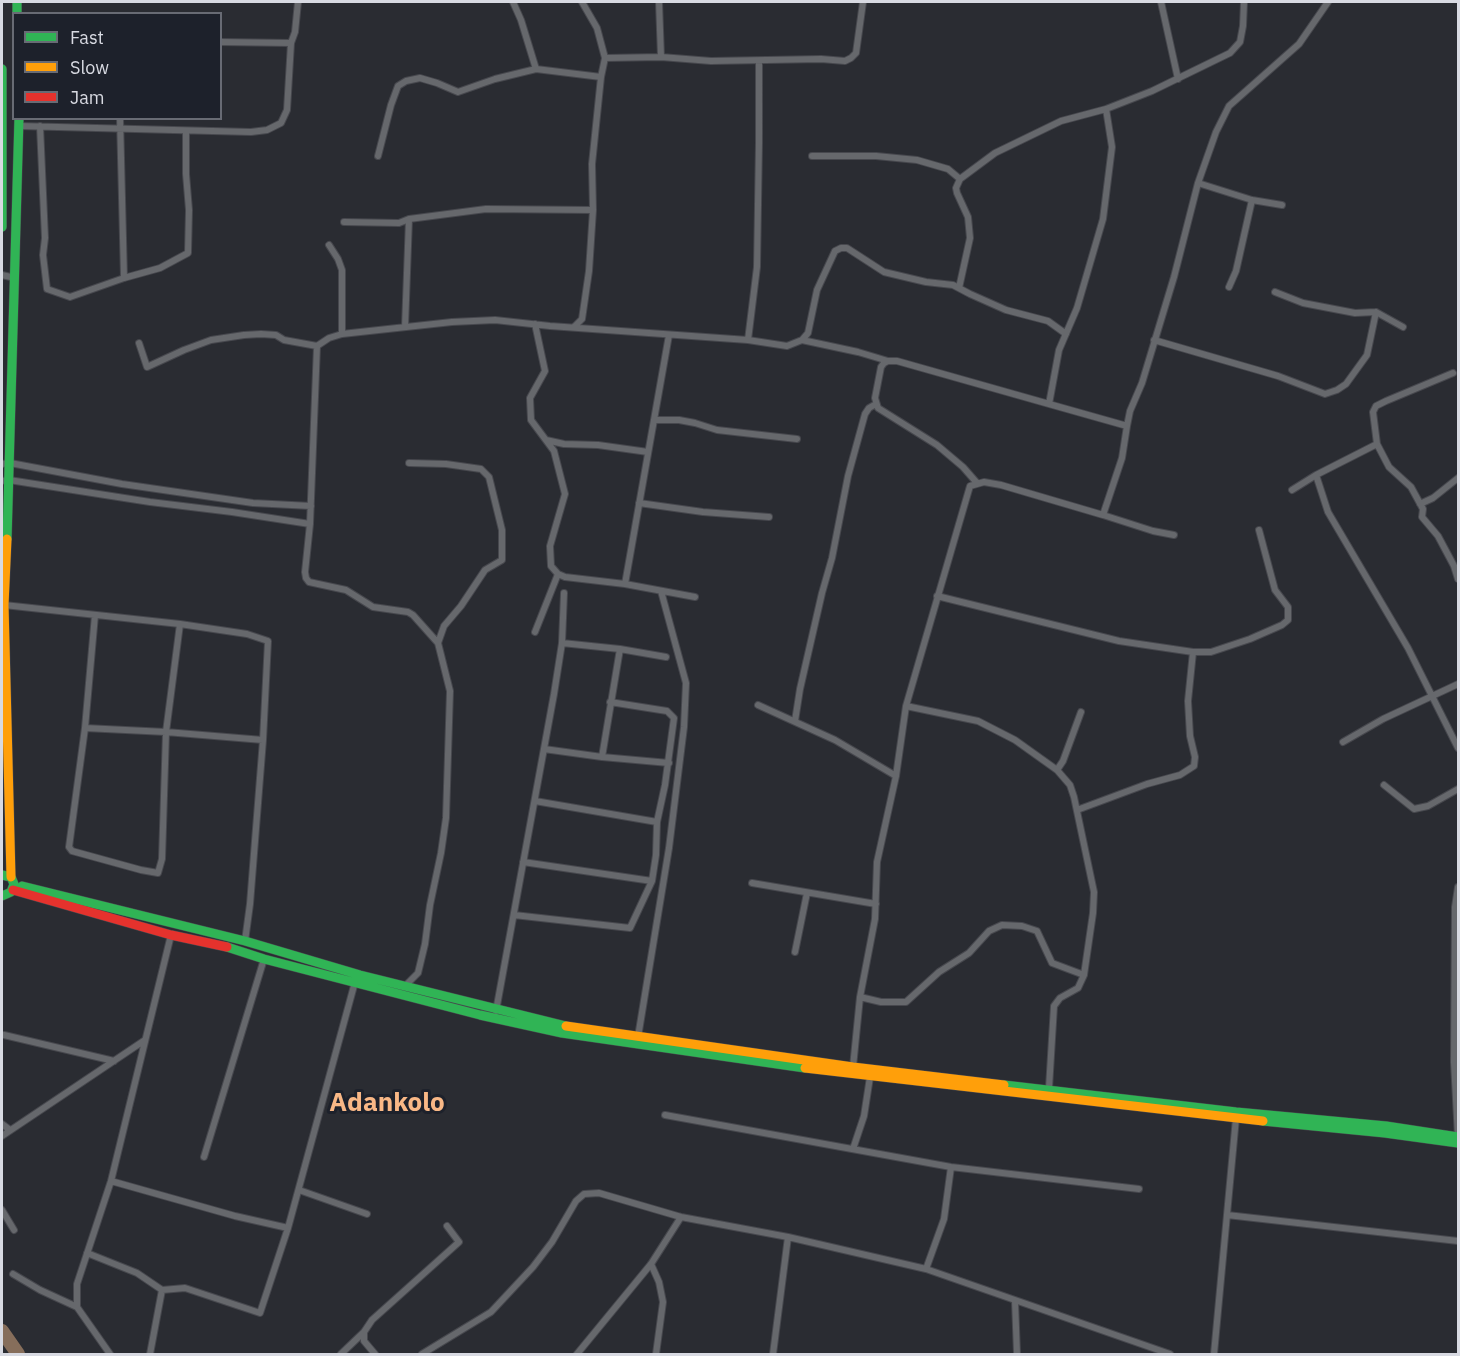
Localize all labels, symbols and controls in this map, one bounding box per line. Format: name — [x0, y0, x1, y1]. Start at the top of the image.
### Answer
legend — [12, 12, 222, 120]
text: Fast — [70, 26, 104, 49]
text: Slow — [70, 56, 109, 79]
text: Jam — [70, 86, 105, 109]
district label: Adankolo — [329, 1087, 445, 1119]

